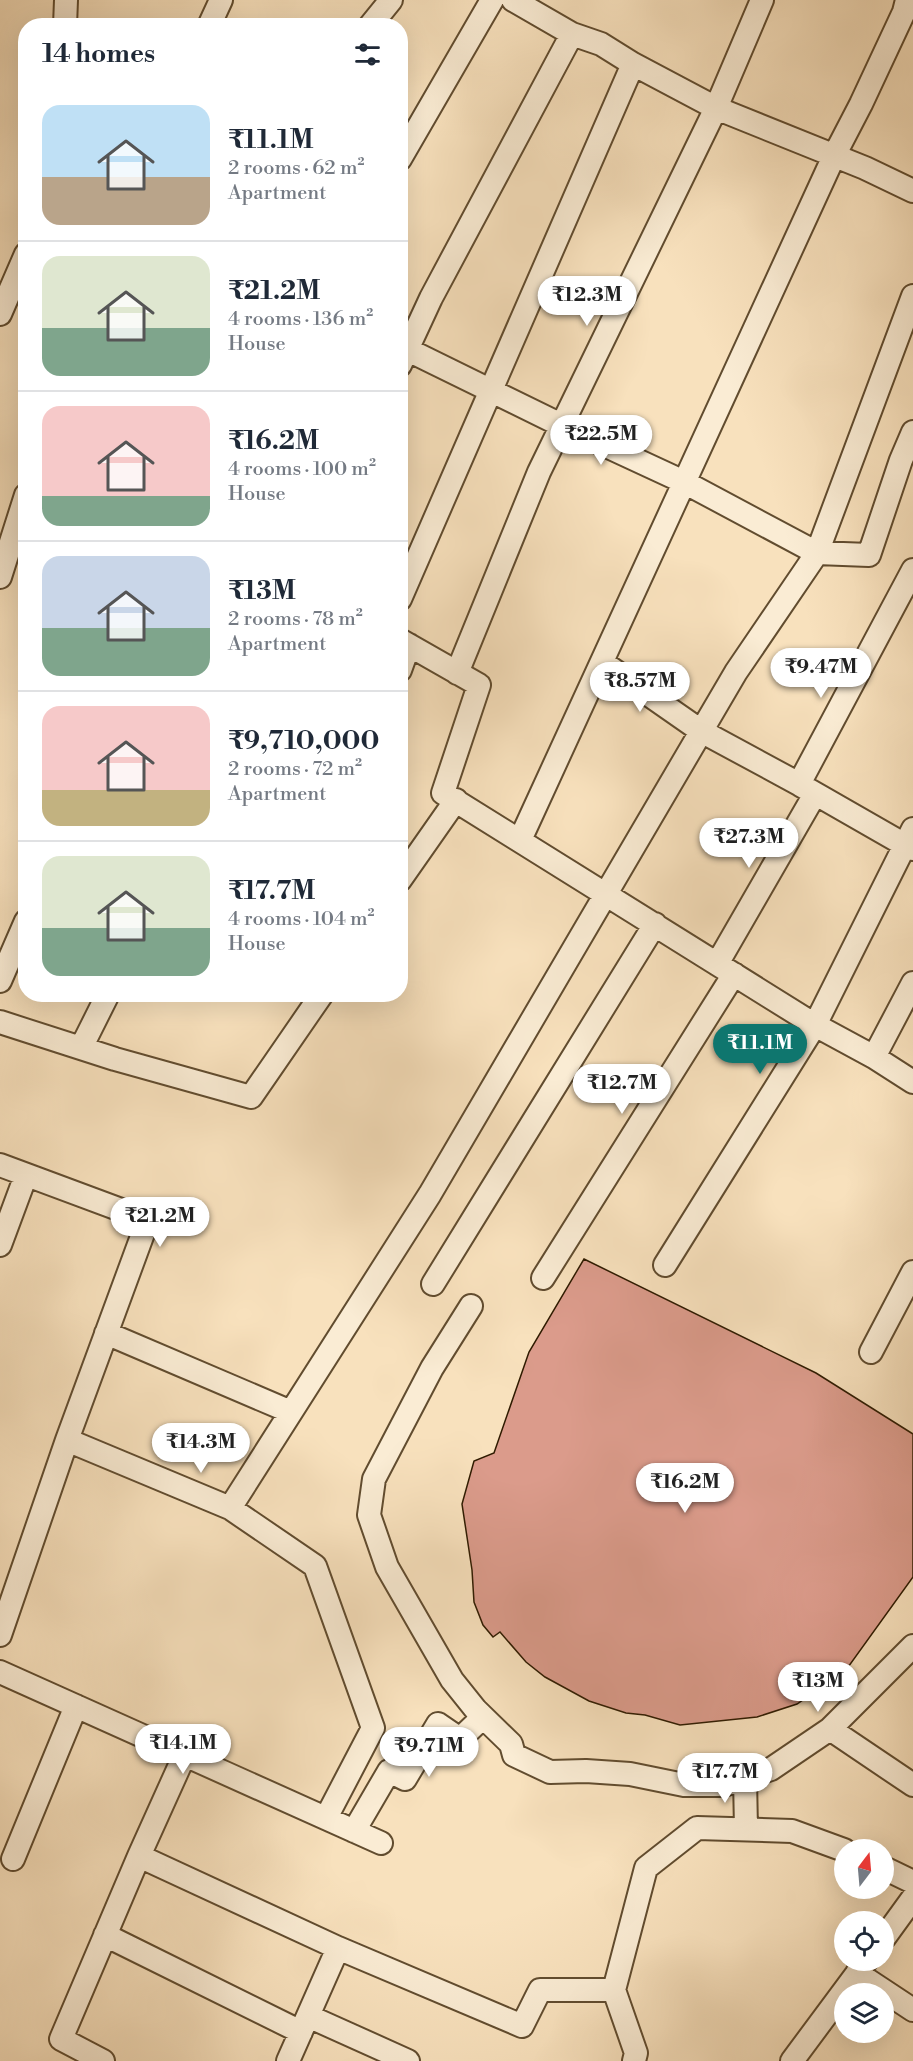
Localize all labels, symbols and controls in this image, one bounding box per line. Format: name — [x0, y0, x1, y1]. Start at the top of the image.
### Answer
text: 14 homes — [42, 38, 155, 70]
icon: filters — [351, 38, 384, 71]
text: ₹11.1M — [228, 124, 314, 156]
icon: home — [90, 129, 162, 201]
text: 2 rooms · 62 m² — [228, 156, 364, 181]
text: Apartment — [228, 181, 326, 206]
text: ₹21.2M — [228, 275, 320, 307]
pin: ₹12.3M — [538, 276, 636, 327]
icon: home — [90, 280, 162, 352]
text: ₹12.3M — [552, 283, 622, 308]
text: 4 rooms · 136 m² — [228, 307, 373, 332]
text: House — [228, 332, 286, 357]
pin: ₹22.5M — [552, 415, 650, 466]
text: ₹22.5M — [564, 422, 638, 447]
text: ₹16.2M — [228, 425, 319, 457]
icon: home — [90, 430, 162, 502]
text: 4 rooms · 100 m² — [228, 457, 376, 482]
text: House — [228, 482, 286, 507]
text: ₹13M — [228, 575, 296, 607]
icon: home — [90, 580, 162, 652]
text: 2 rooms · 78 m² — [228, 607, 363, 632]
text: Apartment — [228, 632, 326, 657]
pin: ₹9.47M — [772, 648, 870, 699]
text: ₹9.47M — [784, 655, 858, 680]
pin: ₹8.57M — [591, 662, 689, 713]
text: ₹8.57M — [604, 669, 676, 694]
text: ₹9,710,000 — [228, 725, 379, 757]
icon: home — [90, 730, 162, 802]
text: 2 rooms · 72 m² — [228, 757, 362, 782]
text: Apartment — [228, 782, 326, 807]
pin: ₹27.3M — [700, 818, 798, 869]
text: ₹27.3M — [713, 825, 785, 850]
text: ₹17.7M — [228, 875, 315, 907]
icon: home — [90, 880, 162, 952]
text: 4 rooms · 104 m² — [228, 907, 375, 932]
text: House — [228, 932, 286, 957]
pin: ₹11.1M — [711, 1024, 809, 1075]
text: ₹11.1M — [727, 1031, 793, 1056]
pin: ₹12.7M — [573, 1064, 671, 1115]
text: ₹12.7M — [587, 1071, 657, 1096]
pin: ₹21.2M — [111, 1197, 209, 1248]
text: ₹21.2M — [124, 1204, 196, 1229]
pin: ₹14.3M — [152, 1423, 250, 1474]
text: ₹14.3M — [166, 1430, 236, 1455]
pin: ₹16.2M — [636, 1463, 734, 1514]
text: ₹16.2M — [650, 1470, 720, 1495]
pin: ₹13M — [782, 1662, 854, 1713]
text: ₹13M — [792, 1669, 844, 1694]
pin: ₹14.1M — [134, 1724, 232, 1775]
pin: ₹9.71M — [380, 1727, 478, 1778]
text: ₹14.1M — [149, 1731, 217, 1756]
text: ₹9.71M — [394, 1734, 464, 1759]
pin: ₹17.7M — [676, 1753, 774, 1804]
text: ₹17.7M — [691, 1760, 759, 1785]
north arrow — [834, 1839, 894, 1899]
map controls — [834, 1839, 894, 2043]
button: locate — [834, 1911, 894, 1971]
button: layers — [834, 1983, 894, 2043]

